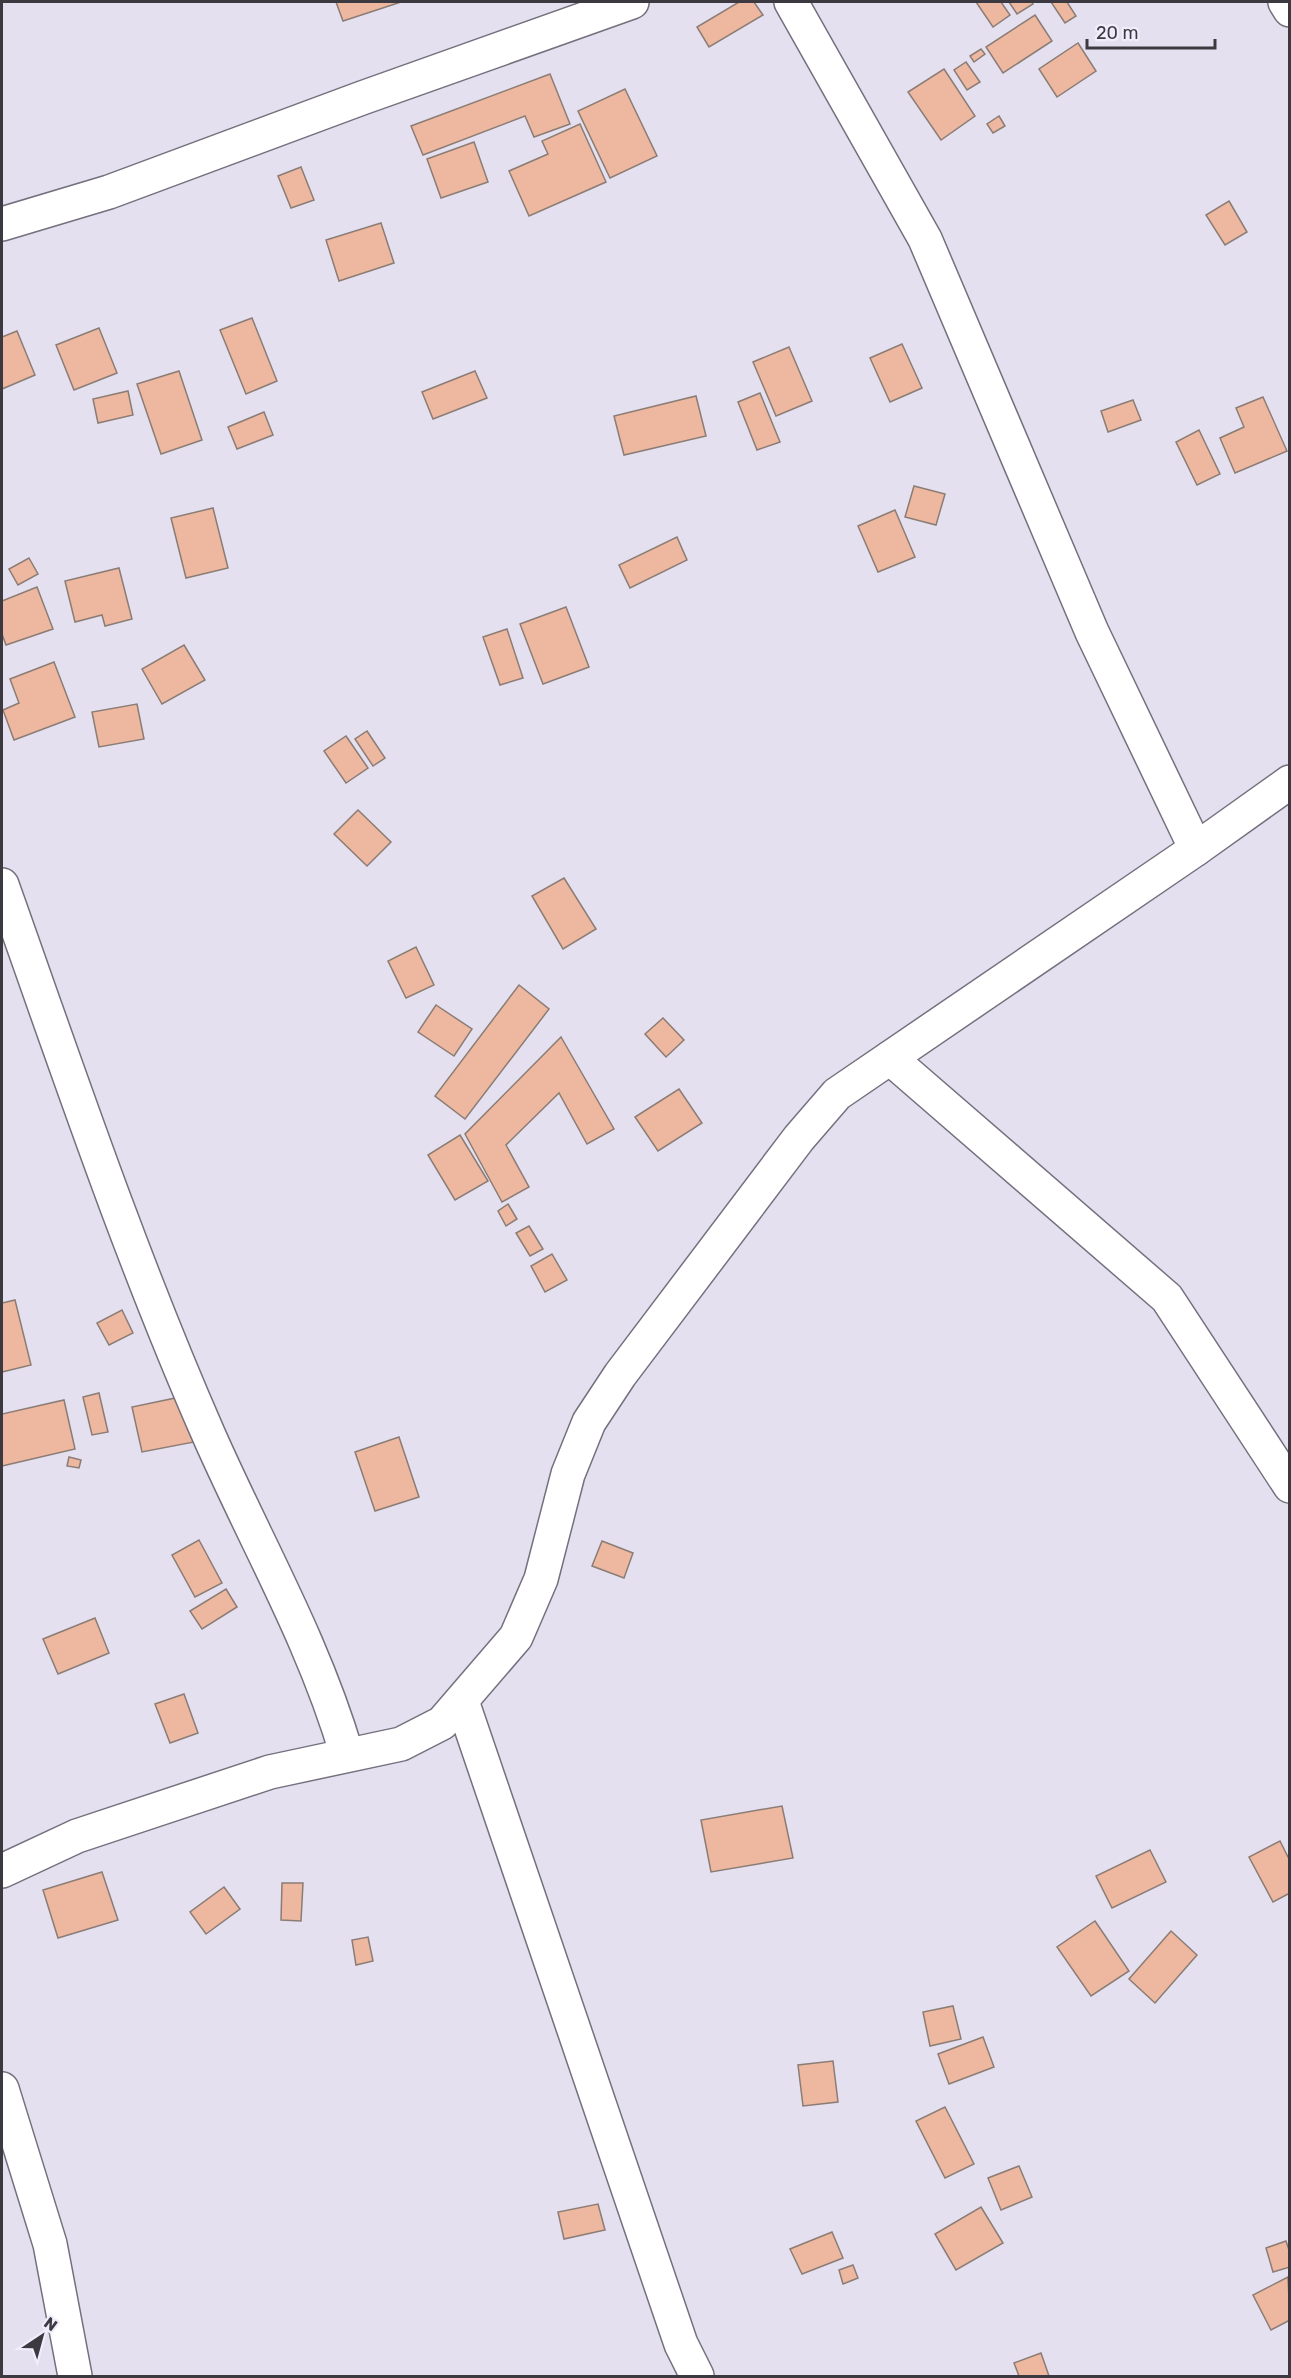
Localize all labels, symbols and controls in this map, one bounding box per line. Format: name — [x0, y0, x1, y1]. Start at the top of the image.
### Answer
scale bar — [1087, 12, 1214, 50]
text: 20 m — [1096, 22, 1138, 44]
north arrow — [12, 2306, 72, 2366]
text: N — [40, 2313, 61, 2335]

